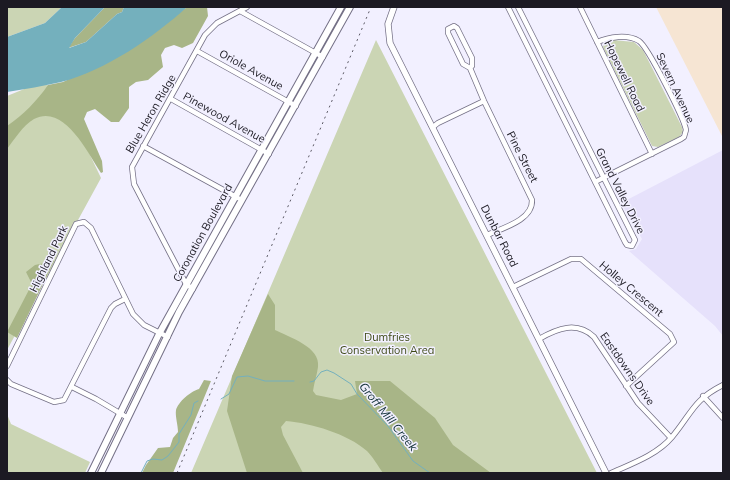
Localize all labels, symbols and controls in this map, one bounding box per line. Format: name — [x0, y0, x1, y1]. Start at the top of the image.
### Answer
street label: Hopewell Road — [601, 38, 647, 114]
street label: Oriole Avenue — [217, 47, 285, 93]
street label: Severn Avenue — [653, 51, 697, 125]
street label: Blue Heron Ridge — [123, 72, 179, 156]
street label: Pinewood Avenue — [181, 90, 267, 146]
street label: Pine Street — [504, 129, 540, 185]
street label: Grand Valley Drive — [593, 146, 647, 236]
street label: Coronation Boulevard — [171, 182, 235, 284]
street label: Dunbar Road — [478, 203, 520, 269]
street label: Highland Park — [27, 224, 71, 294]
street label: Holley Crescent — [596, 259, 666, 319]
street label: Eastdowns Drive — [597, 330, 657, 408]
park label: Dumfries Conservation Area — [340, 331, 434, 357]
water label: Groff Mill Creek — [356, 380, 420, 454]

